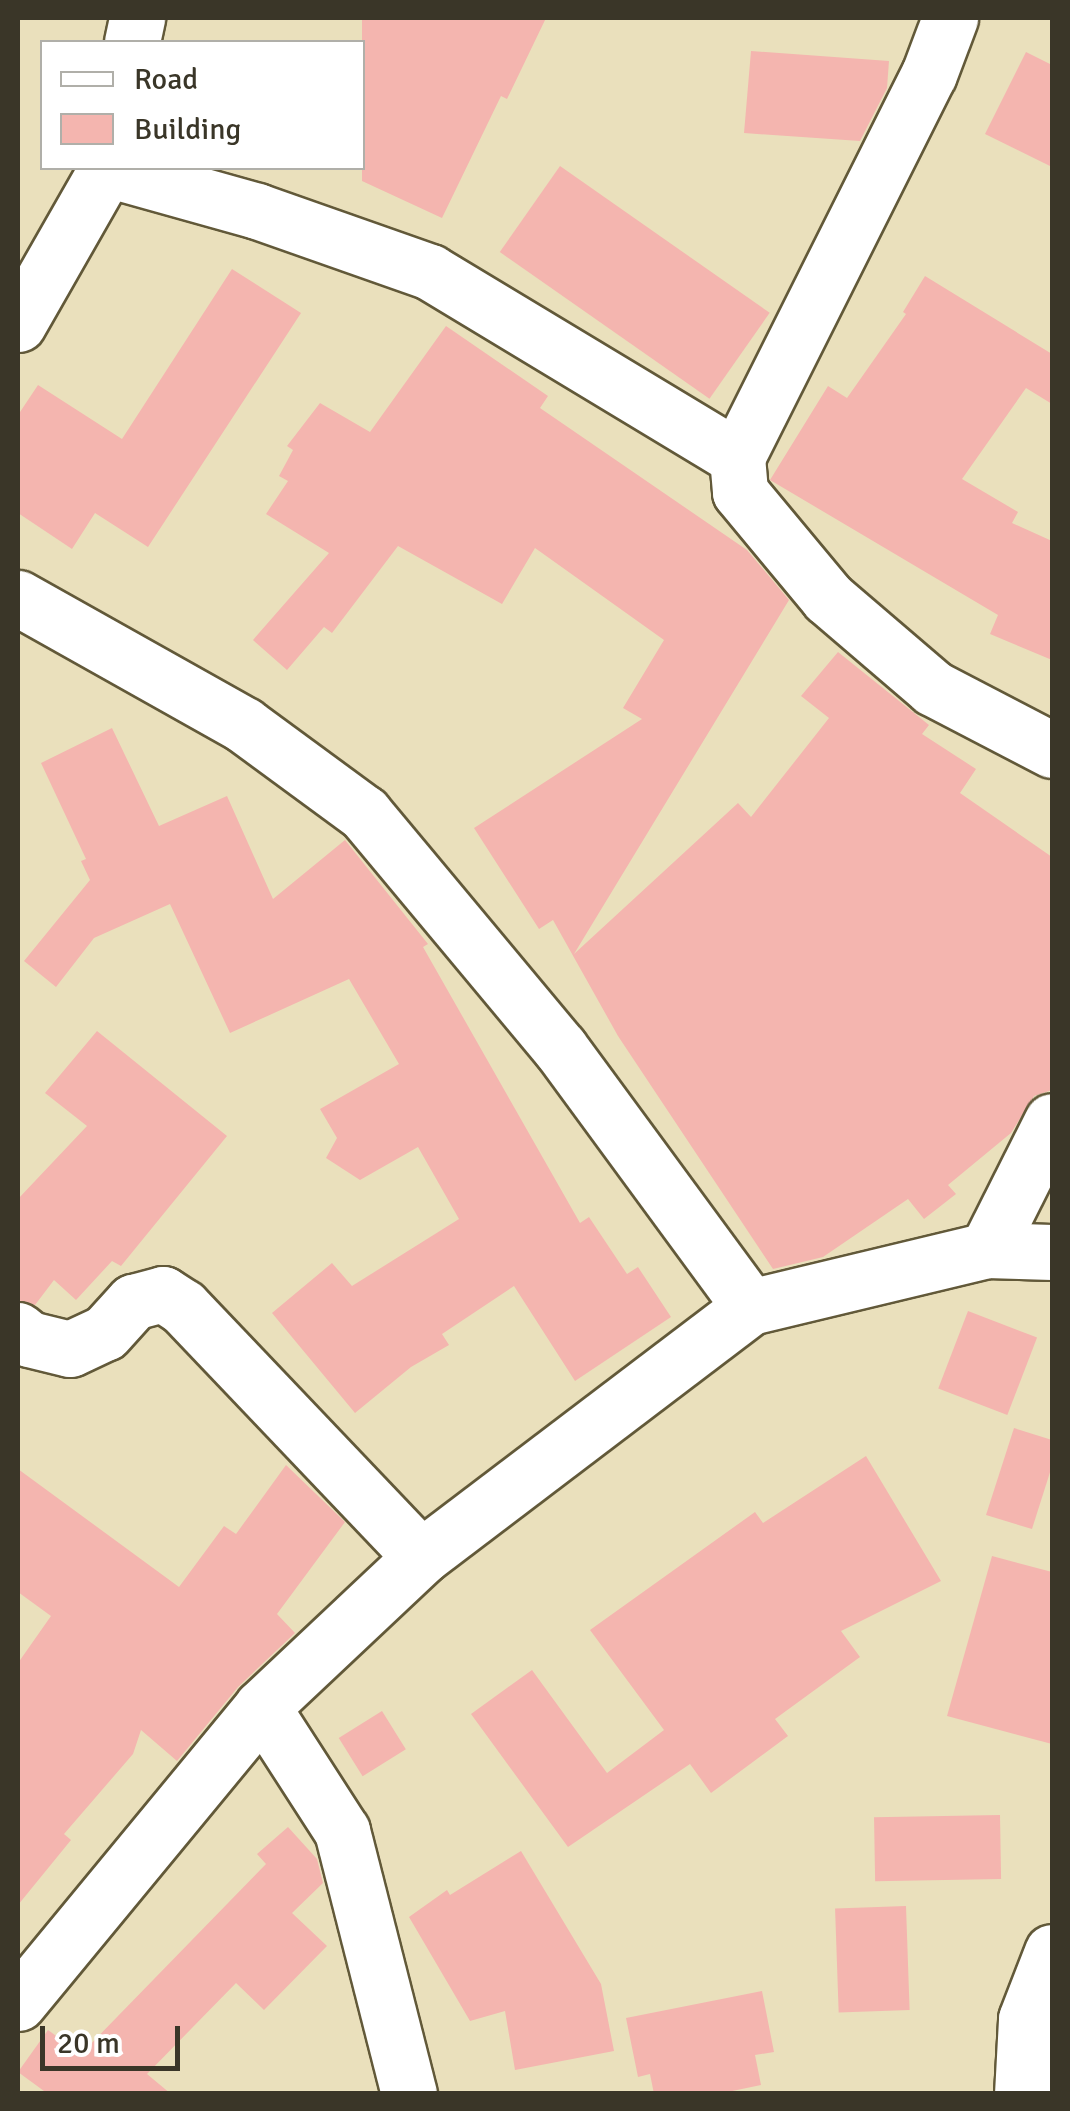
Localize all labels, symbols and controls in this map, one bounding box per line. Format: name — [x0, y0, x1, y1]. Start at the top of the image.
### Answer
legend — [40, 40, 365, 170]
text: Road — [134, 61, 198, 98]
text: Building — [134, 111, 241, 148]
scale bar — [45, 2006, 185, 2068]
text: 20 m — [57, 2025, 120, 2062]

